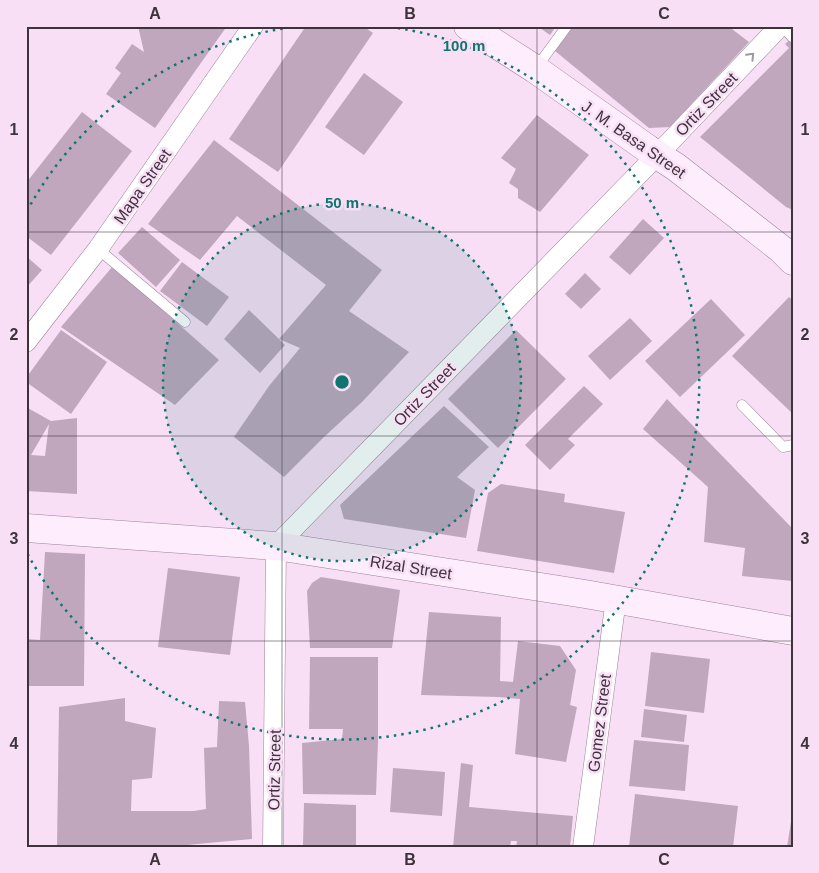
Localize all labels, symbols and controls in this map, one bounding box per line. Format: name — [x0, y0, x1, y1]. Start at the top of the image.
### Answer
text: A — [149, 5, 161, 22]
text: B — [404, 5, 416, 22]
text: C — [658, 5, 670, 22]
text: 100 m — [443, 37, 485, 54]
one-way arrow — [745, 53, 754, 62]
street label: Ortiz Street — [672, 69, 741, 139]
street label: J. M. Basa Street — [579, 97, 689, 182]
text: 1 — [10, 121, 19, 138]
text: 1 — [801, 121, 810, 138]
street label: Mapa Street — [110, 145, 175, 227]
text: 50 m — [325, 194, 359, 211]
text: 2 — [10, 326, 19, 343]
text: 2 — [801, 326, 810, 343]
street label: Ortiz Street — [390, 359, 459, 429]
centre of rings — [333, 373, 351, 391]
text: 3 — [10, 530, 19, 547]
text: 3 — [801, 530, 810, 547]
street label: Rizal Street — [369, 553, 454, 582]
street label: Gomez Street — [585, 672, 614, 773]
street label: Ortiz Street — [265, 729, 284, 811]
text: 4 — [10, 735, 19, 752]
text: 4 — [801, 735, 810, 752]
text: A — [149, 851, 161, 868]
text: B — [404, 851, 416, 868]
text: C — [658, 851, 670, 868]

